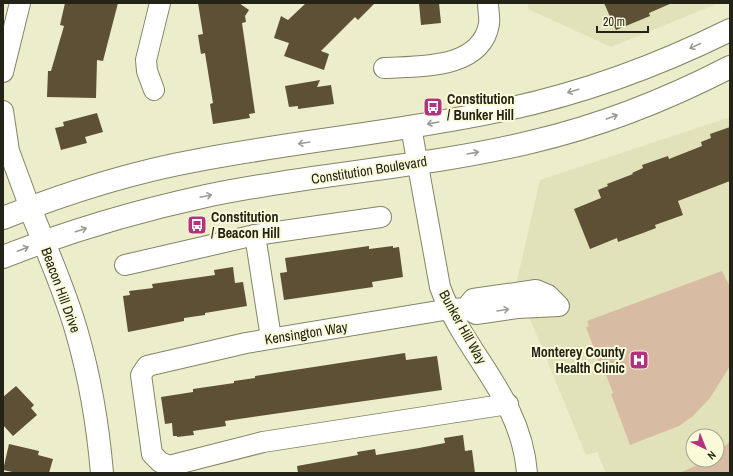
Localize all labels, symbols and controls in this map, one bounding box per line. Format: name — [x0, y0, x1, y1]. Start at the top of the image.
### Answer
scale bar — [597, 8, 648, 34]
text: 20 m — [603, 14, 625, 30]
one-way arrow — [689, 43, 701, 50]
one-way arrow — [567, 88, 580, 95]
place label: Constitution / Bunker Hill — [447, 90, 515, 124]
bus stop icon: Constitution / Bunker Hill — [422, 96, 444, 118]
one-way arrow — [605, 112, 617, 120]
one-way arrow — [426, 119, 439, 127]
one-way arrow — [298, 139, 311, 147]
one-way arrow — [466, 149, 479, 157]
street label: Constitution Boulevard — [310, 152, 428, 188]
one-way arrow — [199, 192, 212, 200]
place label: Constitution / Beacon Hill — [211, 208, 280, 242]
bus stop icon: Constitution / Beacon Hill — [186, 214, 208, 236]
one-way arrow — [74, 225, 86, 233]
one-way arrow — [17, 245, 29, 253]
street label: Beacon Hill Drive — [37, 245, 85, 335]
street label: Bunker Hill Way — [435, 287, 491, 367]
one-way arrow — [496, 306, 509, 314]
street label: Kensington Way — [263, 318, 349, 348]
place label: Monterey County Health Clinic — [531, 343, 626, 377]
hospital icon: Monterey County Health Clinic — [628, 349, 650, 371]
north arrow — [685, 428, 725, 468]
text: N — [705, 448, 719, 463]

